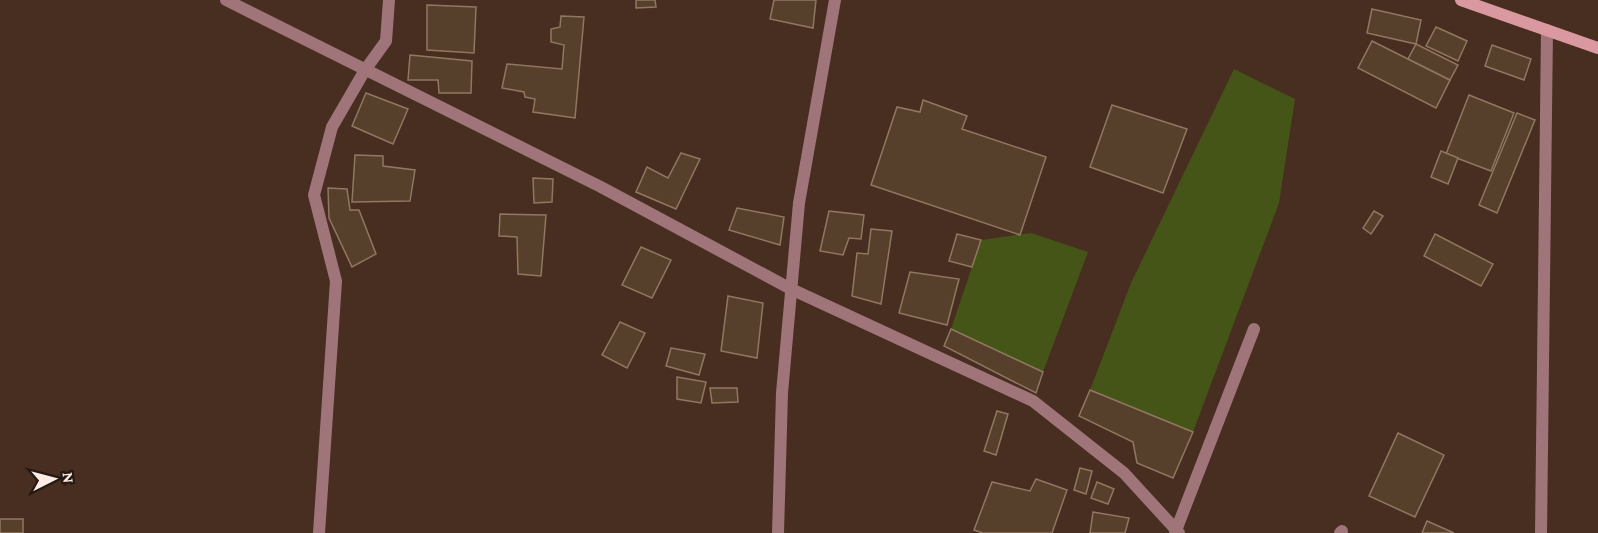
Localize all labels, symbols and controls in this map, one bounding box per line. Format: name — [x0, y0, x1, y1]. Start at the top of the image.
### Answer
north arrow — [24, 449, 84, 509]
text: N — [59, 471, 77, 484]

